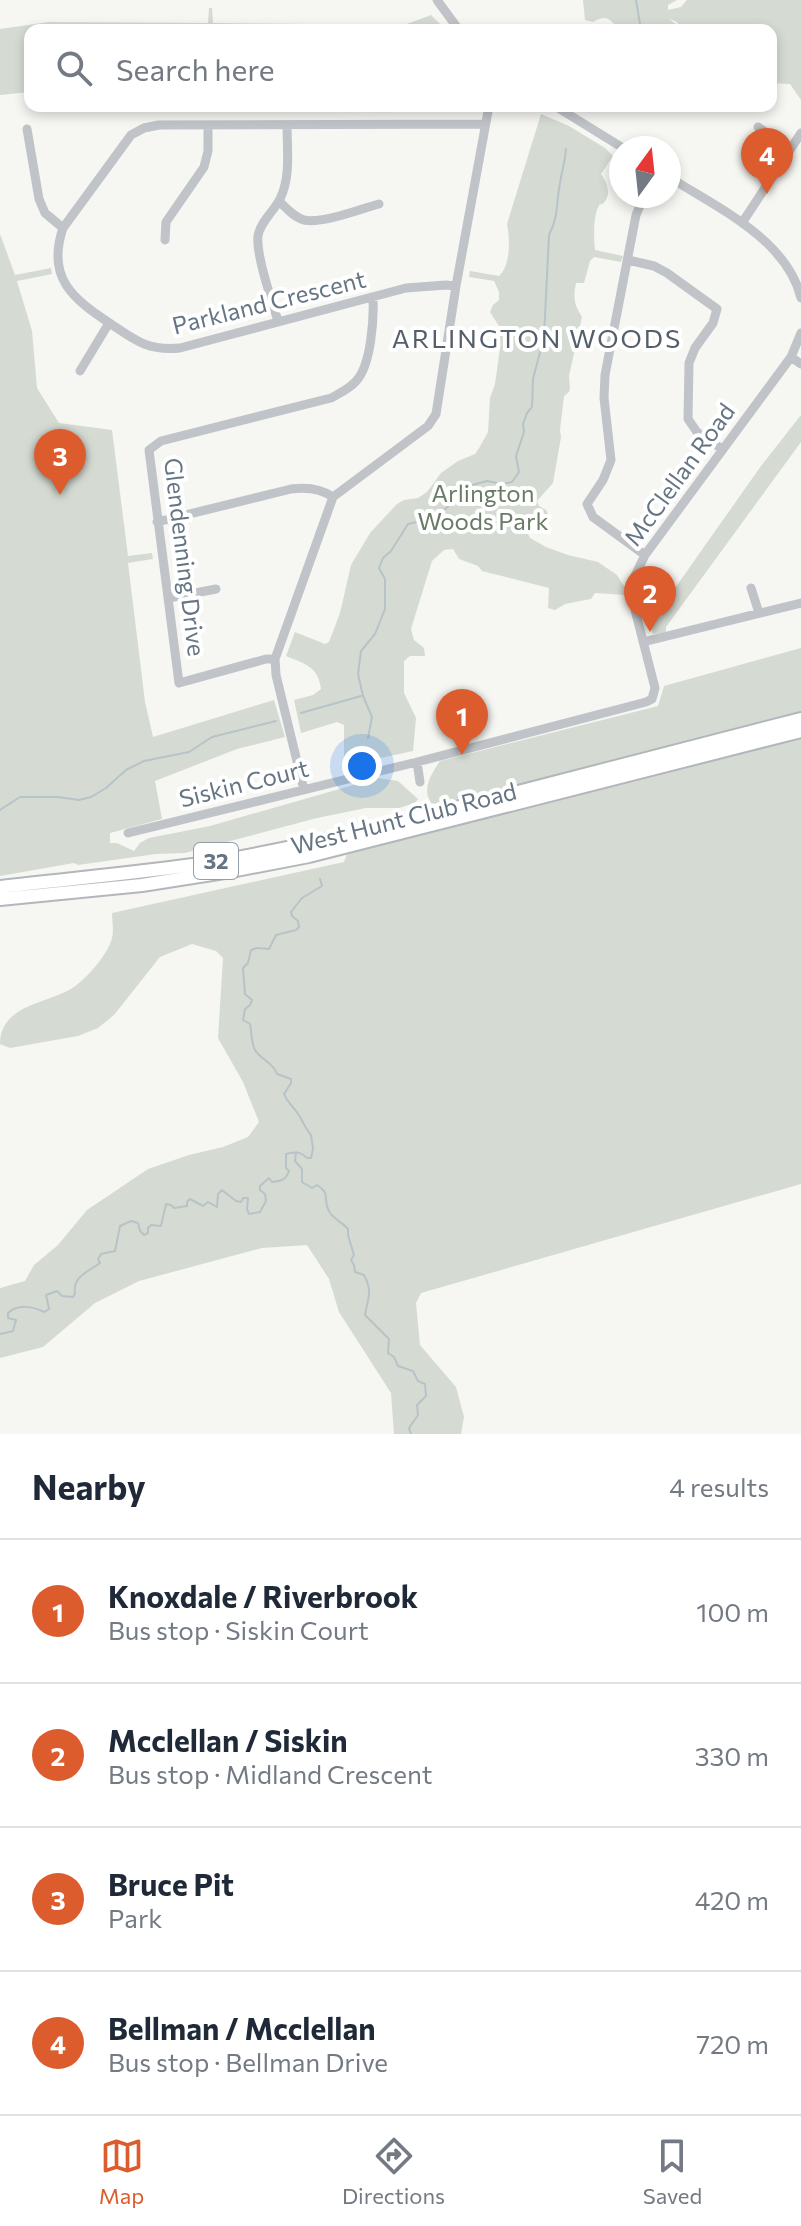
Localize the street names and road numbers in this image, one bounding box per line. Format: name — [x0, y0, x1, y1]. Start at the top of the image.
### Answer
street label: Parkland Crescent — [169, 263, 369, 340]
street label: McClellan Road — [617, 397, 740, 551]
street label: Glendenning Drive — [159, 456, 212, 658]
street label: Siskin Court — [176, 752, 311, 813]
street label: West Hunt Club Road — [288, 776, 519, 860]
road number: 32 — [194, 843, 238, 879]

